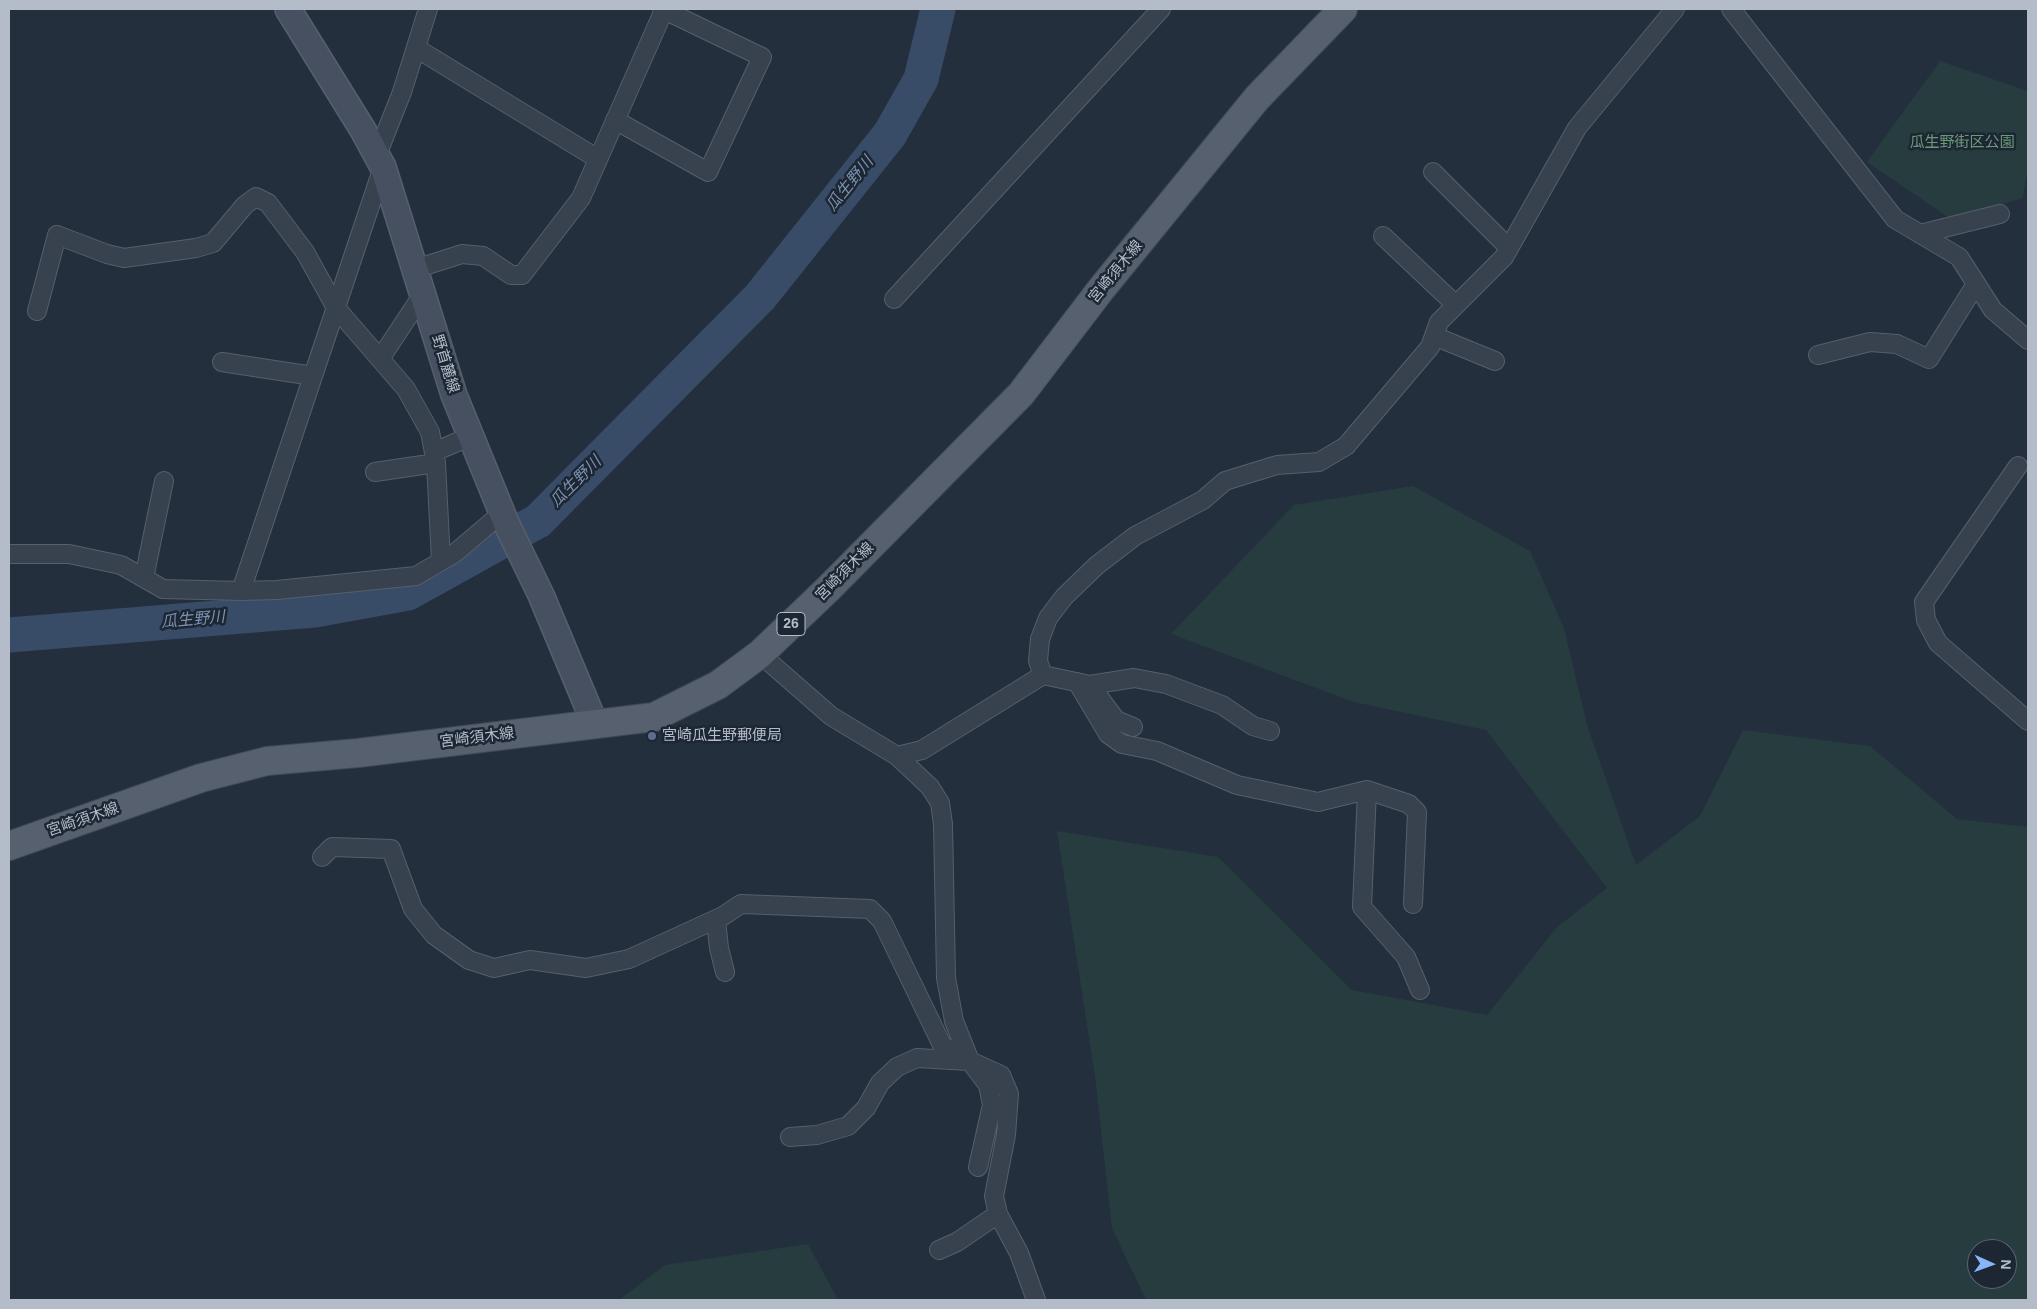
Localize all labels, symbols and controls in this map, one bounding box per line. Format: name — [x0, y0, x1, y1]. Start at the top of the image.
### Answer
park label: 瓜生野街区公園 — [1910, 134, 2014, 152]
water label: 瓜生野川 — [822, 153, 878, 215]
street label: 宮崎須木線 — [1085, 237, 1147, 307]
street label: 野首麓線 — [428, 333, 462, 395]
water label: 瓜生野川 — [547, 453, 605, 511]
street label: 宮崎須木線 — [812, 539, 878, 605]
water label: 瓜生野川 — [160, 608, 226, 632]
road number: 26 — [777, 612, 805, 636]
street label: 宮崎須木線 — [439, 724, 515, 752]
place label: 宮崎瓜生野郵便局 — [662, 727, 782, 745]
marker: 宮崎瓜生野郵便局 — [646, 730, 658, 742]
street label: 宮崎須木線 — [45, 799, 121, 841]
north arrow — [1967, 1239, 2017, 1289]
text: N — [1998, 1259, 2014, 1270]

